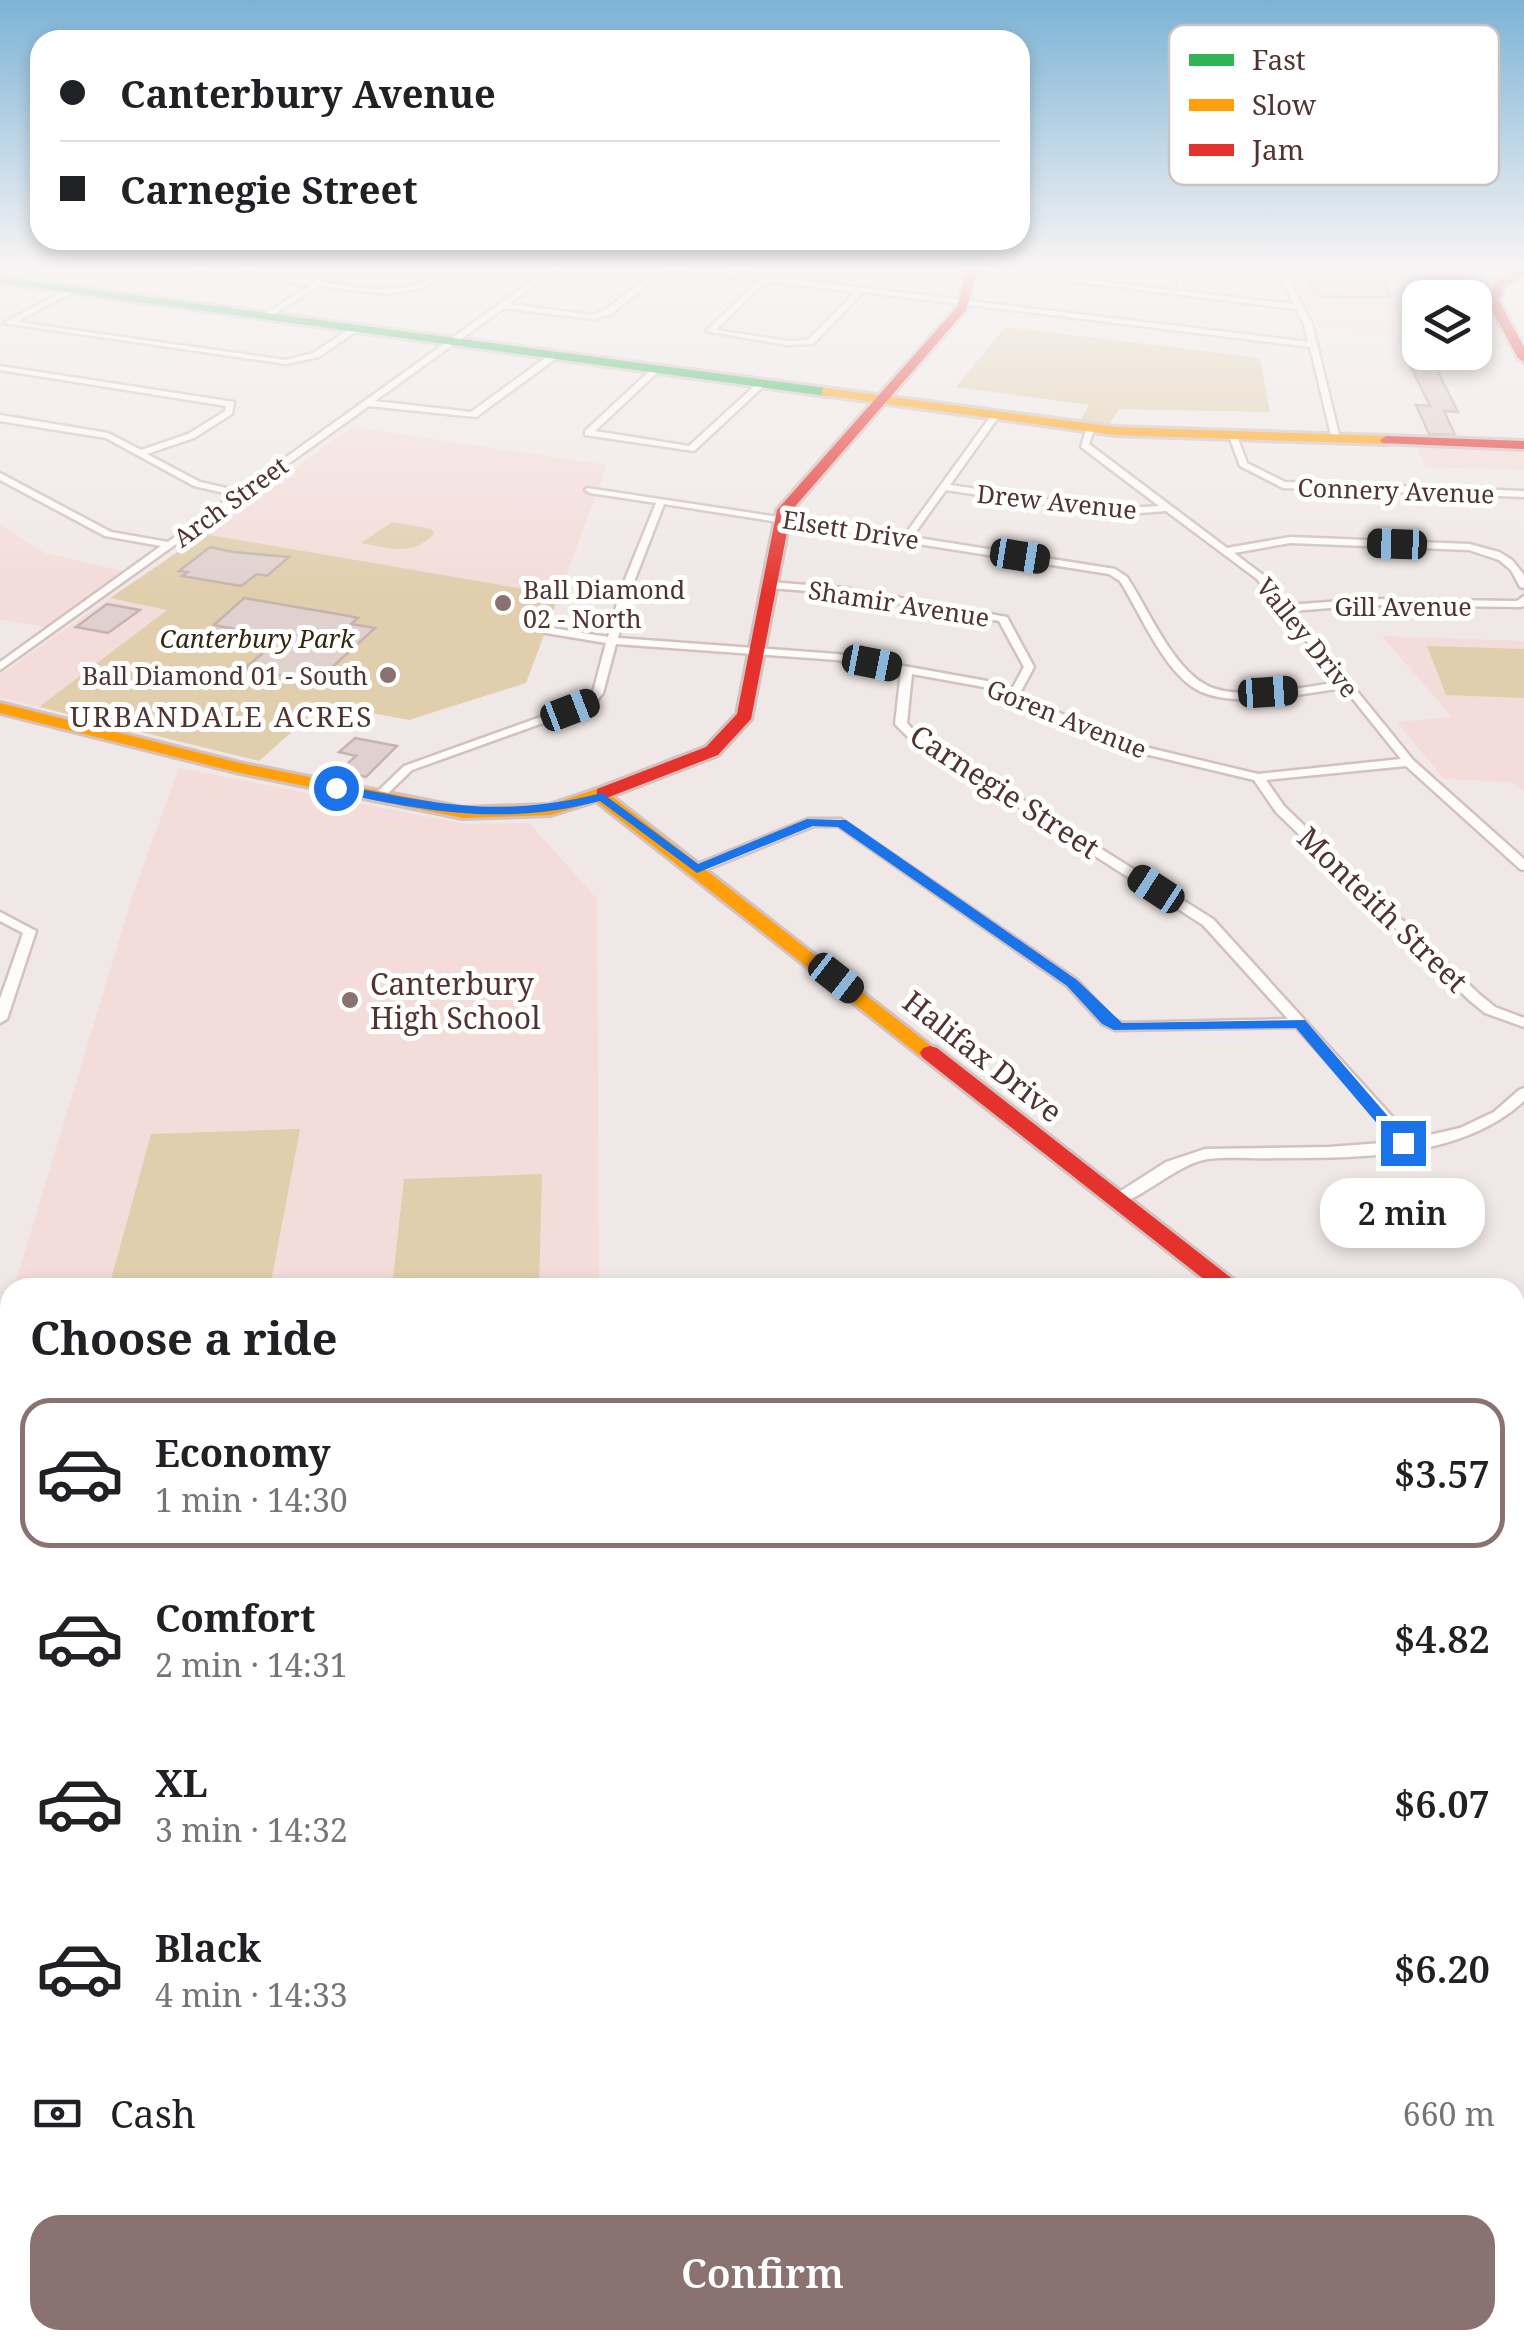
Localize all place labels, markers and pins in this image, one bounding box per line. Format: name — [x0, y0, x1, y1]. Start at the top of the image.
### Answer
place label: Ball Diamond 02 - North — [523, 572, 685, 635]
marker: Ball Diamond 02 - North — [492, 592, 514, 614]
place label: Ball Diamond 01 - South — [82, 658, 368, 692]
marker: Ball Diamond 01 - South — [377, 664, 399, 686]
place label: Canterbury High School — [370, 963, 540, 1038]
marker: Canterbury High School — [339, 989, 361, 1011]

